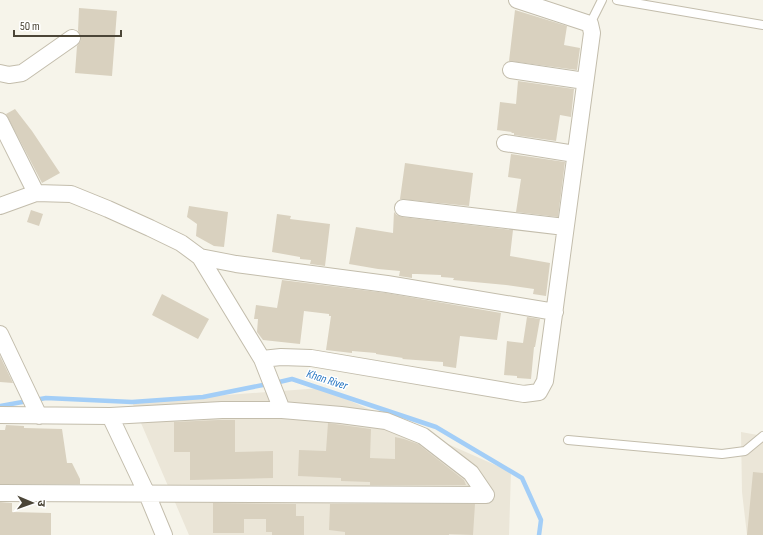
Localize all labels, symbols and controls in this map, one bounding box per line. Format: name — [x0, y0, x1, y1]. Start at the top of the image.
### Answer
scale bar — [14, 12, 121, 38]
text: 50 m — [20, 19, 40, 34]
water label: Khan River — [305, 366, 350, 394]
north arrow — [12, 483, 52, 523]
text: उ — [35, 500, 48, 507]

